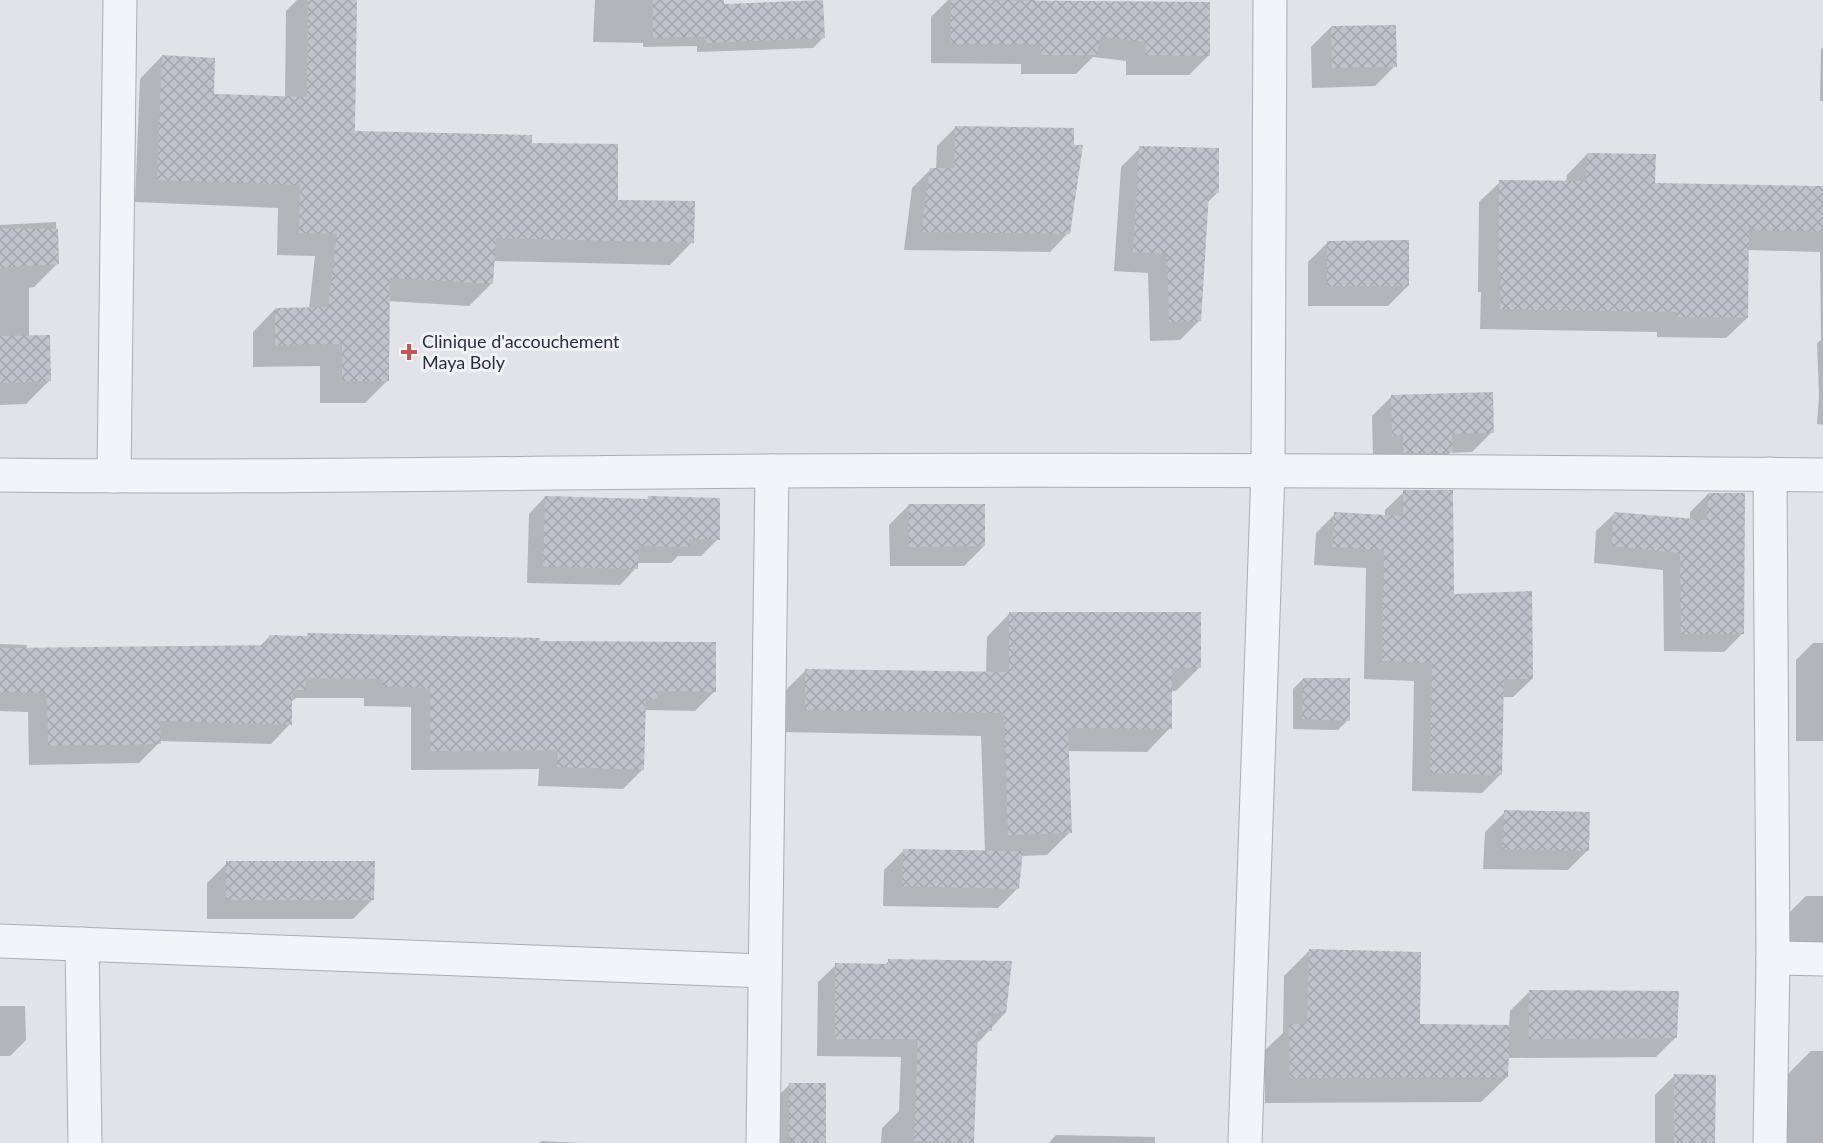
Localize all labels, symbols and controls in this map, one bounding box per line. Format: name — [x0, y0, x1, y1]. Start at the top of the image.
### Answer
place label: Clinique d'accouchement Maya Boly — [422, 330, 620, 373]
marker: Clinique d'accouchement Maya Boly — [400, 343, 418, 361]

